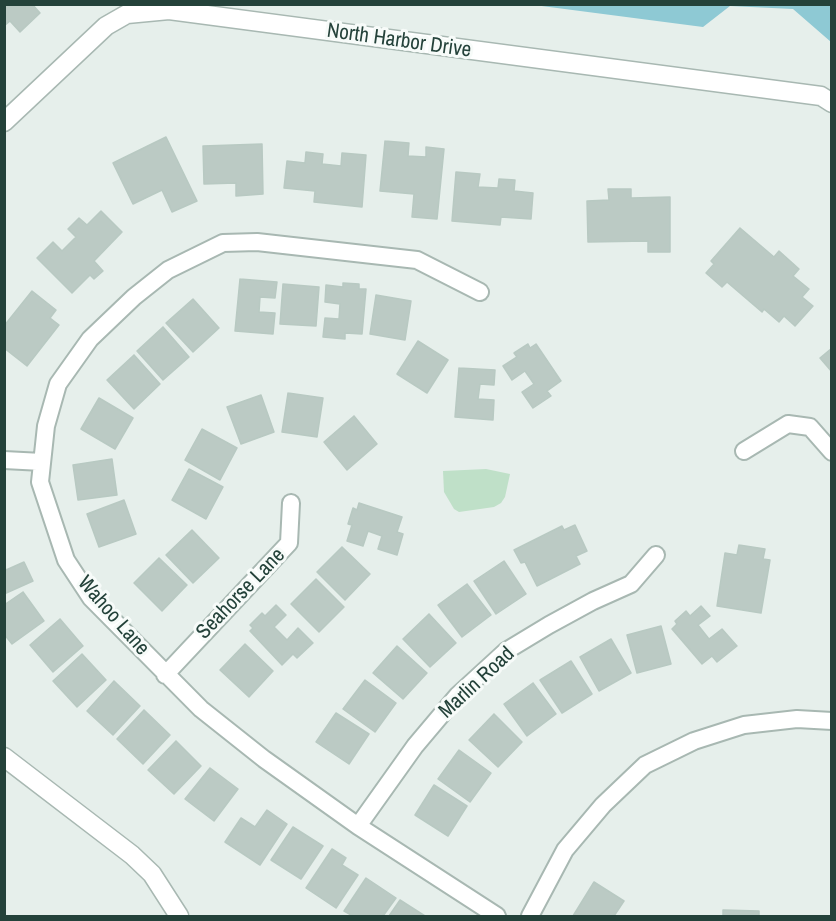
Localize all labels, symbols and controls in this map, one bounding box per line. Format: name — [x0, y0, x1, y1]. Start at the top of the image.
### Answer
street label: North Harbor Drive — [325, 18, 473, 64]
street label: Seahorse Lane — [191, 543, 291, 645]
street label: Wahoo Lane — [72, 571, 154, 661]
street label: Marlin Road — [434, 642, 520, 724]

